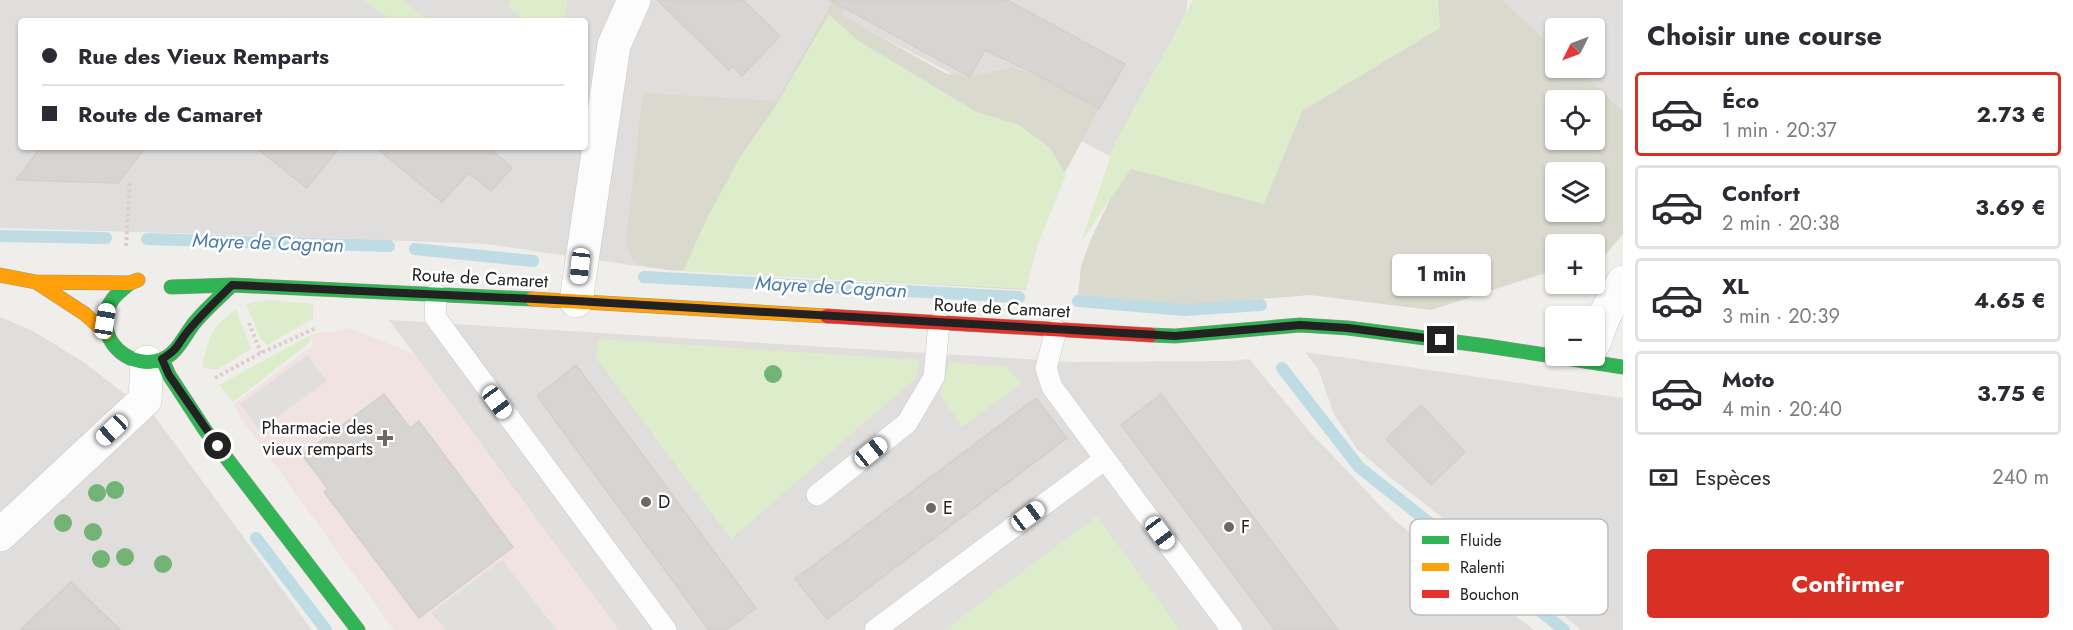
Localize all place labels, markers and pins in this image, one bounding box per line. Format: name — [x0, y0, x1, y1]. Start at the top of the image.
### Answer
place label: Pharmacie des vieux remparts — [261, 415, 373, 462]
marker: Pharmacie des vieux remparts — [378, 431, 392, 445]
place label: D — [658, 489, 670, 515]
marker: D — [639, 495, 653, 509]
place label: E — [943, 495, 953, 521]
marker: E — [924, 501, 938, 515]
place label: F — [1241, 514, 1250, 540]
marker: F — [1222, 520, 1236, 534]

